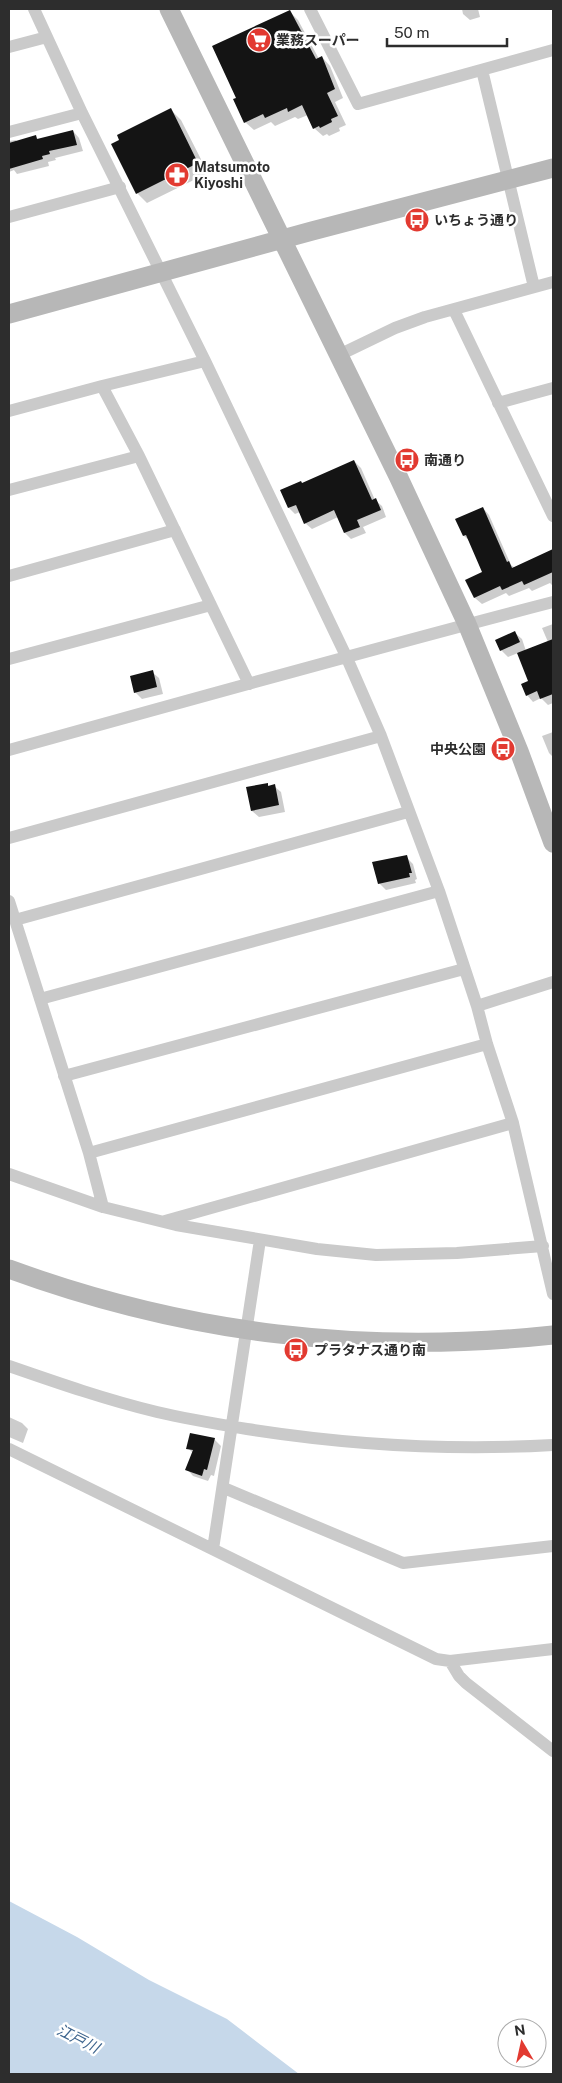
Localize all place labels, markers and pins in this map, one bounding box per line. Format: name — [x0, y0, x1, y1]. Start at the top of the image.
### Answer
supermarket icon: 業務スーパー — [246, 27, 272, 53]
place label: 業務スーパー — [276, 32, 360, 48]
place label: Matsumoto Kiyoshi — [194, 159, 270, 191]
pharmacy icon: Matsumoto Kiyoshi — [164, 162, 190, 188]
bus stop icon: いちょう通り — [404, 207, 430, 233]
place label: いちょう通り — [434, 212, 518, 228]
bus stop icon: 南通り — [394, 447, 420, 473]
place label: 南通り — [424, 452, 466, 468]
bus stop icon: 中央公園 — [490, 736, 516, 762]
place label: 中央公園 — [430, 741, 486, 757]
bus stop icon: プラタナス通り南 — [283, 1337, 309, 1363]
place label: プラタナス通り南 — [314, 1342, 426, 1358]

